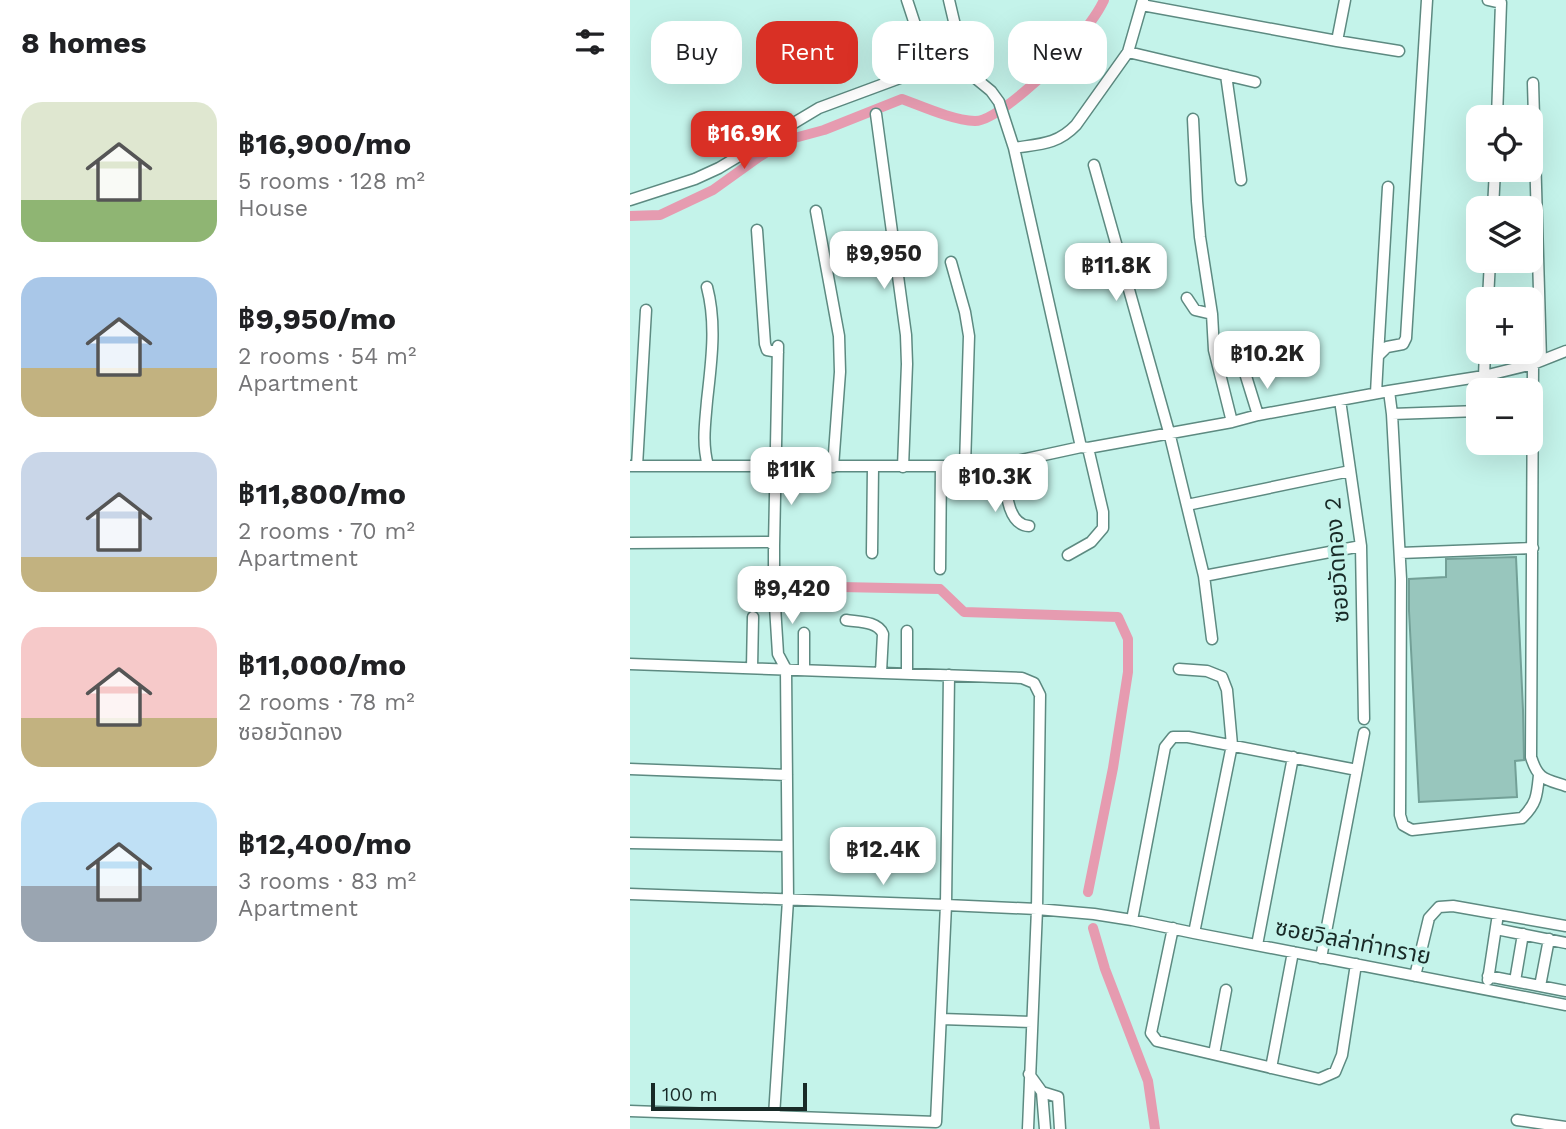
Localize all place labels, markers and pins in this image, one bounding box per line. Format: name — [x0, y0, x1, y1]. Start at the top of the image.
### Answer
pin: ฿16.9K — [687, 111, 801, 171]
pin: ฿9,950 — [827, 232, 941, 291]
pin: ฿11.8K — [1059, 244, 1173, 303]
pin: ฿10.2K — [1210, 332, 1324, 391]
pin: ฿11K — [750, 448, 832, 507]
pin: ฿10.3K — [938, 454, 1052, 514]
pin: ฿9,420 — [735, 566, 849, 626]
pin: ฿12.4K — [826, 828, 940, 887]

